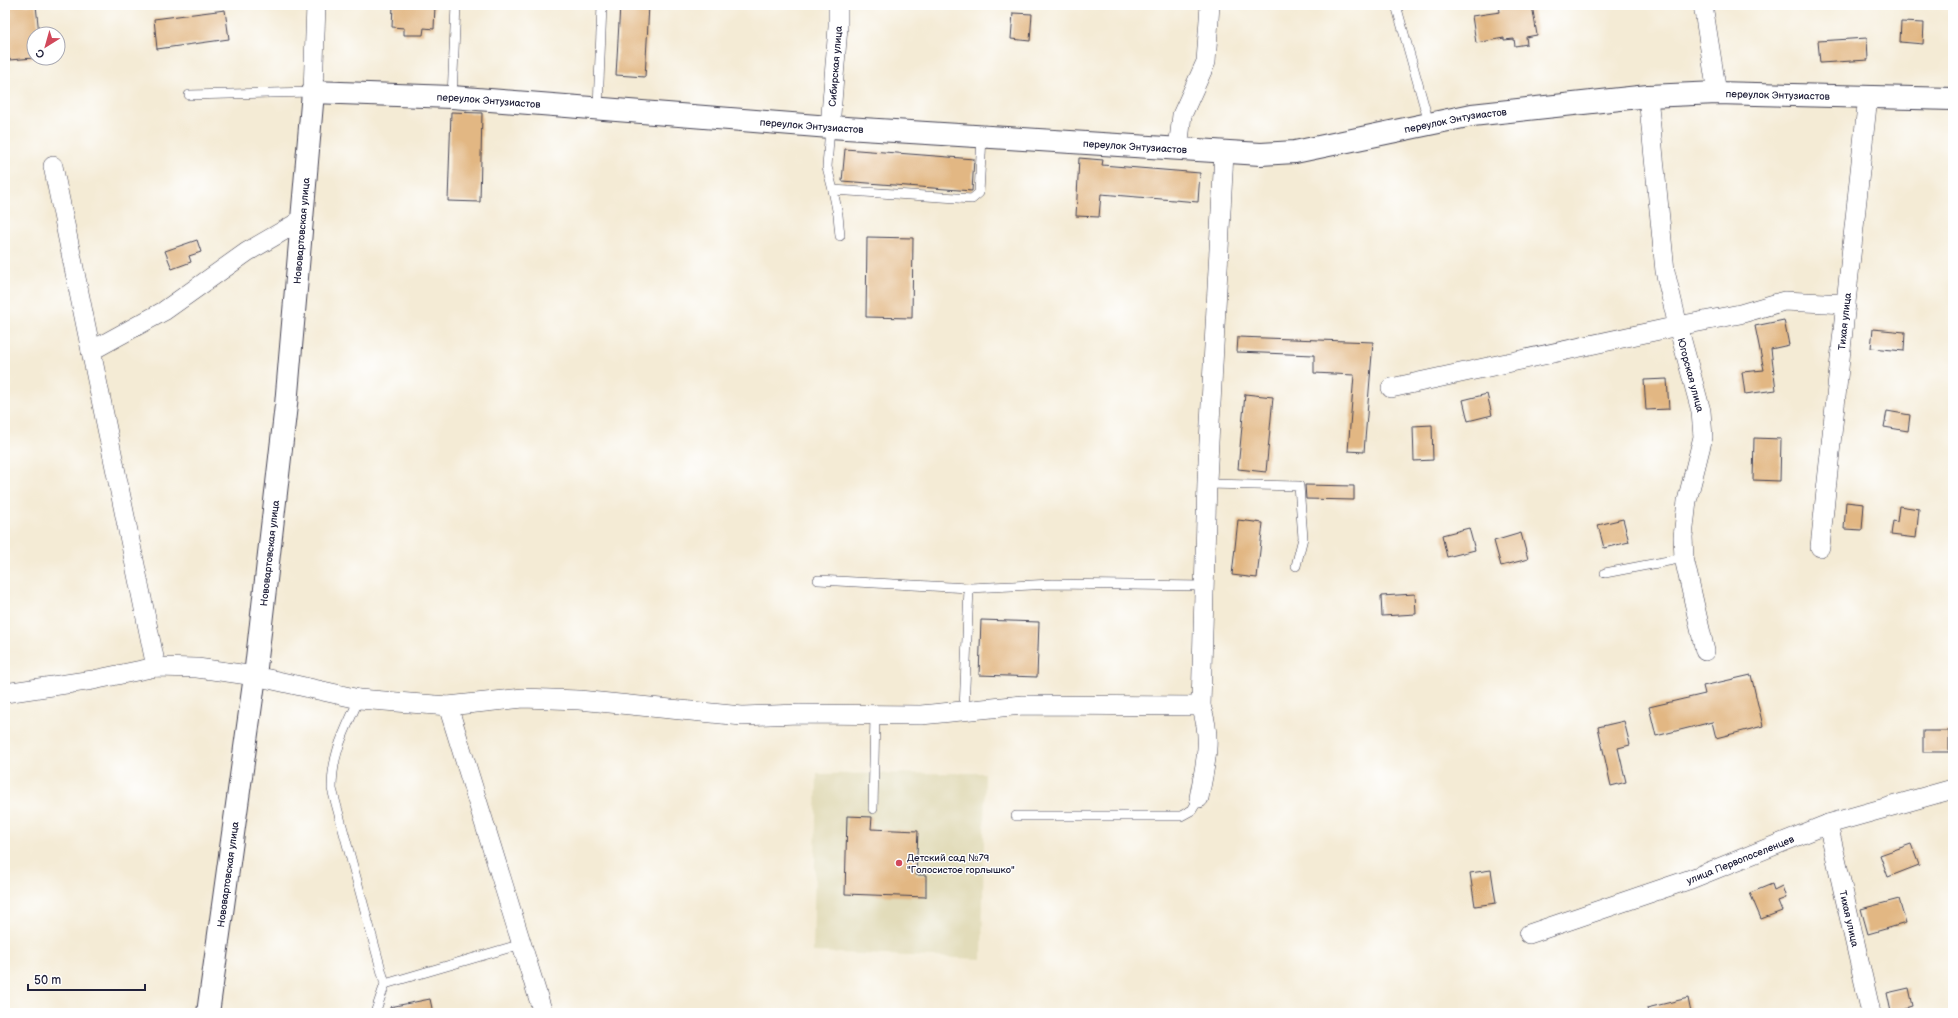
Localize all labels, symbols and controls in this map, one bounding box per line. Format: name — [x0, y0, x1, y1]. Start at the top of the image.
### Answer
street label: Сибирская улица — [827, 25, 845, 107]
north arrow — [26, 26, 66, 66]
text: С — [33, 46, 47, 61]
street label: переулок Энтузиастов — [1725, 88, 1831, 103]
street label: переулок Энтузиастов — [436, 91, 542, 111]
street label: переулок Энтузиастов — [1403, 106, 1508, 136]
street label: переулок Энтузиастов — [759, 116, 865, 136]
street label: переулок Энтузиастов — [1083, 138, 1188, 156]
street label: Нововартовская улица — [291, 177, 313, 284]
street label: Тихая улица — [1836, 292, 1854, 351]
street label: Югорская улица — [1675, 337, 1706, 414]
street label: Нововартовская улица — [258, 499, 282, 607]
street label: Нововартовская улица — [215, 821, 242, 928]
street label: улица Первопоселенцев — [1685, 833, 1797, 887]
place label: Детский сад №79 "Голосистое горлышко" — [907, 852, 1015, 876]
marker: Детский сад №79 "Голосистое горлышко" — [894, 858, 904, 868]
street label: Тихая улица — [1836, 889, 1861, 948]
scale bar — [28, 966, 145, 992]
text: 50 m — [34, 973, 61, 988]

